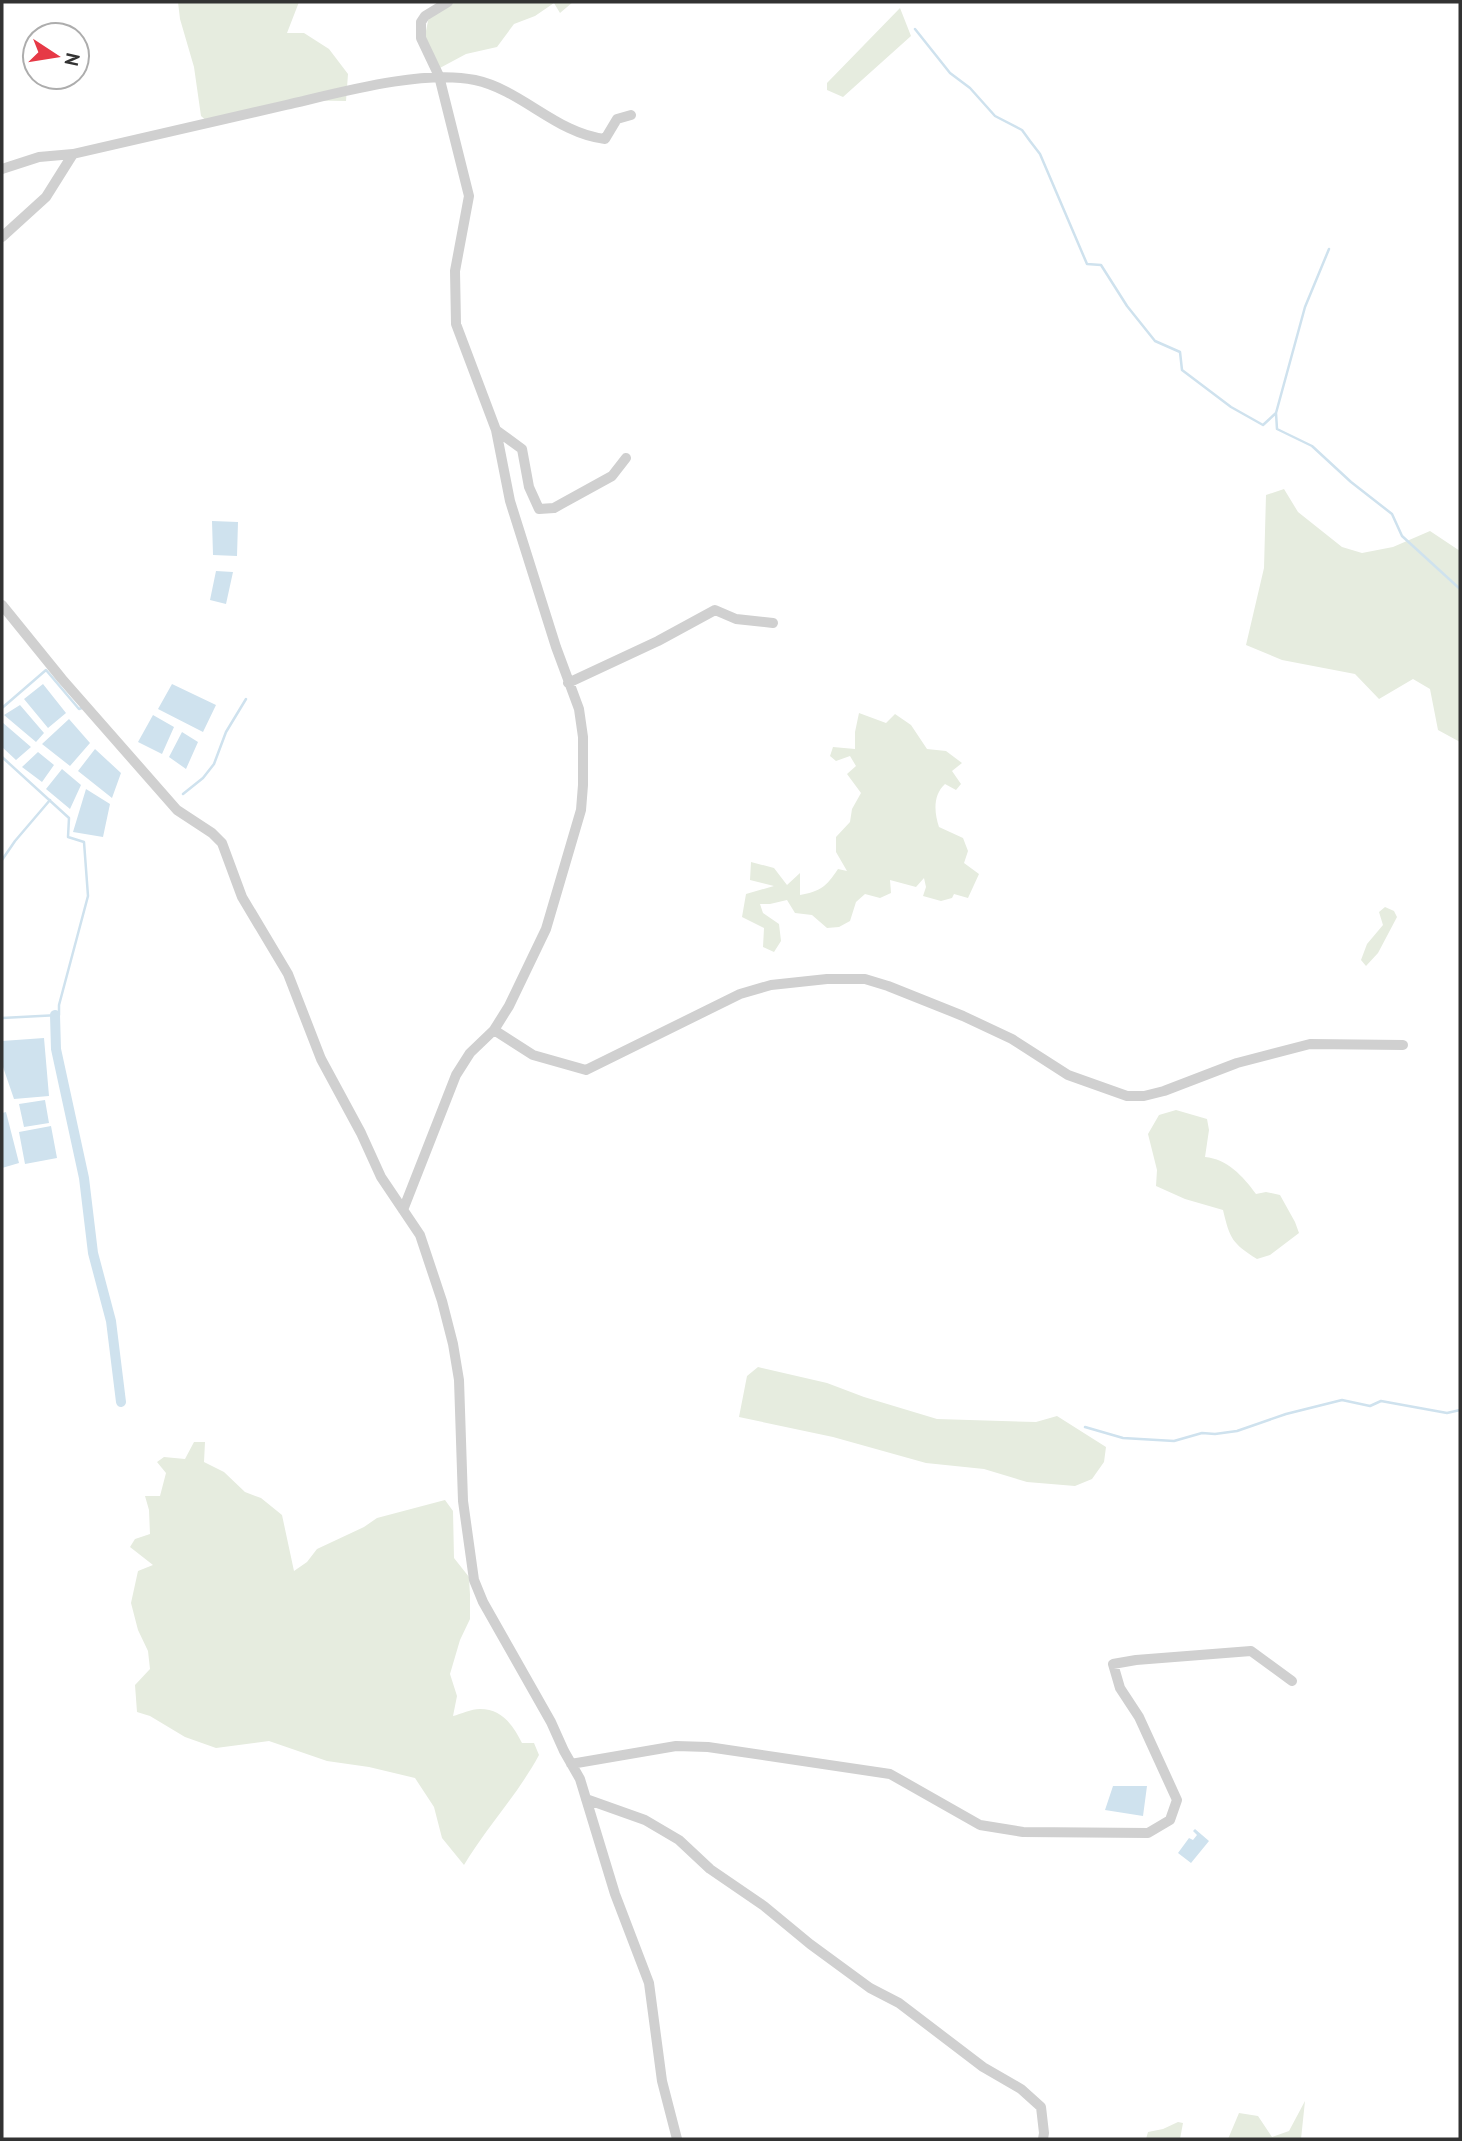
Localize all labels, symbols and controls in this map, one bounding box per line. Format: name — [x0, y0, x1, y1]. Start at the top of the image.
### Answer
north arrow — [21, 21, 91, 91]
text: N — [60, 51, 86, 68]

